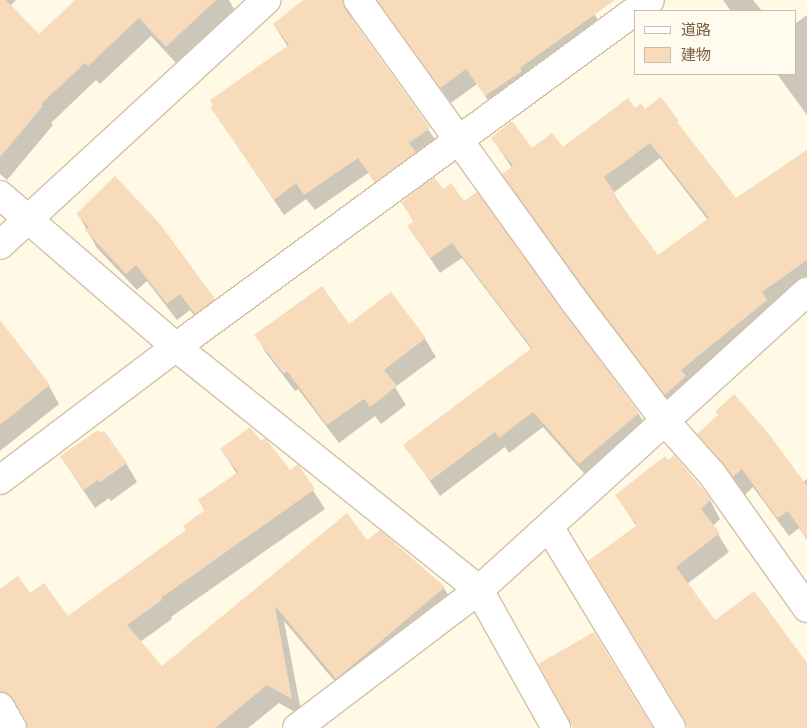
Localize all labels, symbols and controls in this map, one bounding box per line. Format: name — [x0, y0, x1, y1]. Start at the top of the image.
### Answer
legend — [634, 10, 797, 75]
text: 道路 — [681, 19, 711, 41]
text: 建物 — [681, 44, 711, 66]

